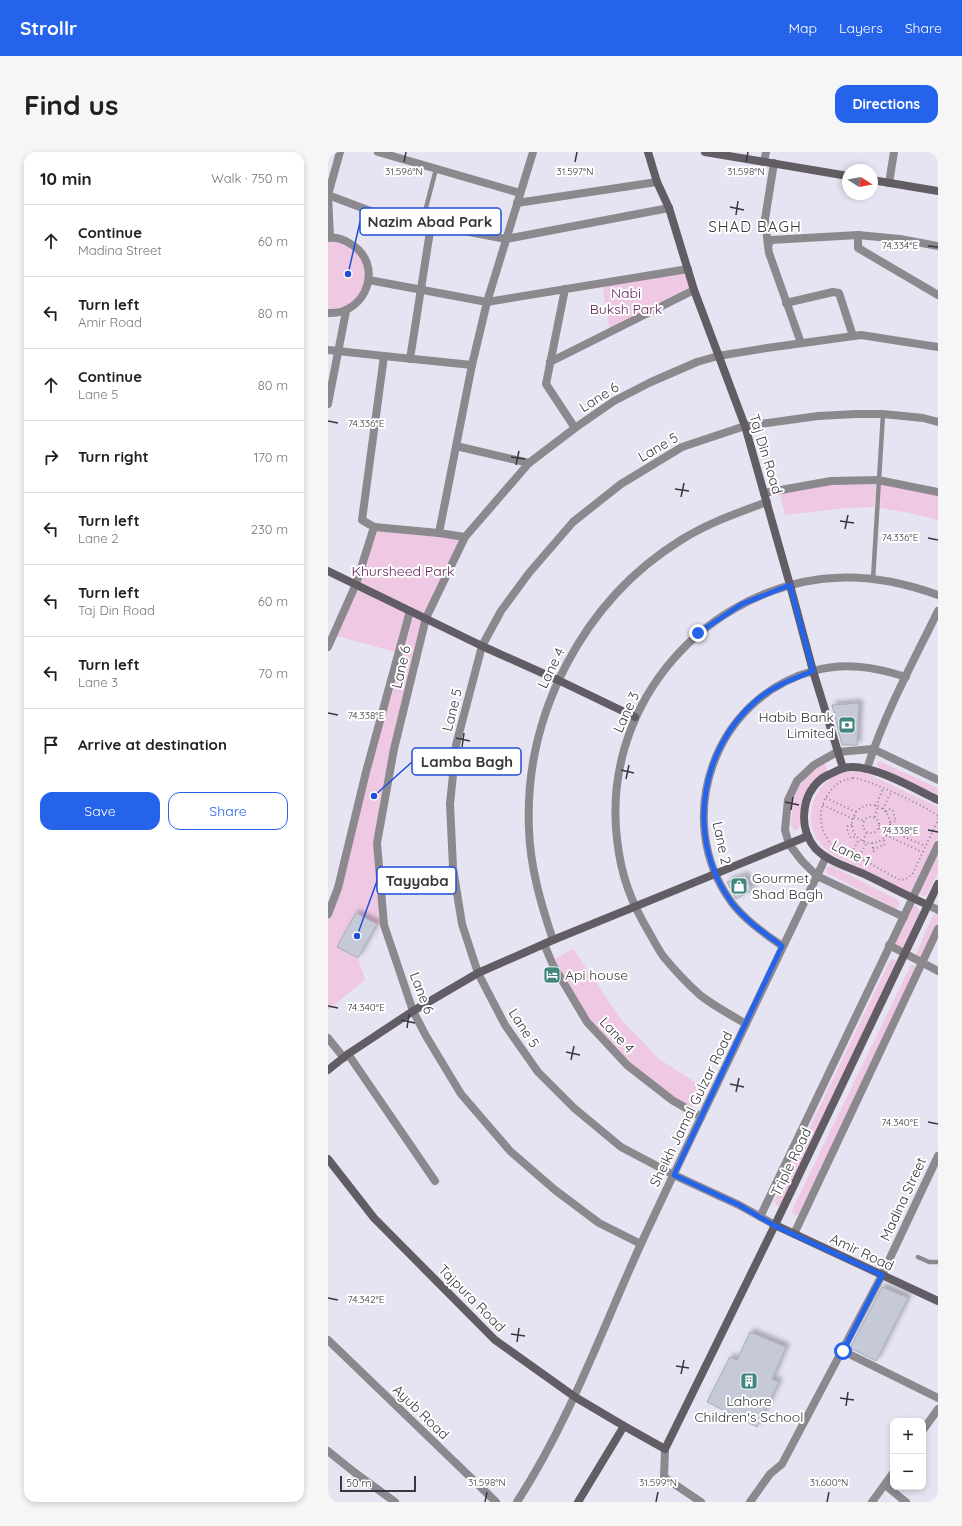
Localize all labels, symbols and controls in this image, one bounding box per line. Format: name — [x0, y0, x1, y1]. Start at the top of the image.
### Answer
text: Strollr — [20, 16, 77, 40]
text: Map — [788, 19, 817, 37]
text: Layers — [839, 19, 883, 37]
text: Share — [905, 19, 942, 37]
button: Directions — [835, 85, 938, 123]
text: Find us — [24, 87, 118, 122]
north arrow — [842, 164, 878, 200]
text: 31.596°N — [385, 165, 423, 178]
text: 31.597°N — [556, 165, 594, 178]
text: 31.598°N — [727, 165, 765, 178]
text: 10 min — [40, 168, 92, 189]
text: Walk · 750 m — [211, 170, 288, 186]
callout: Nazim Abad Park — [360, 208, 501, 235]
text: Nazim Abad Park — [368, 212, 492, 231]
district label: SHAD BAGH — [708, 217, 802, 236]
text: Continue — [78, 223, 142, 242]
icon: ahead — [40, 230, 62, 252]
text: 60 m — [258, 233, 288, 249]
text: 74.334°E — [882, 239, 919, 252]
text: Madina Street — [78, 242, 162, 258]
park label: Nabi Buksh Park — [590, 284, 662, 318]
text: Turn left — [78, 295, 140, 314]
icon: left — [40, 302, 62, 324]
text: 80 m — [258, 305, 288, 321]
text: Amir Road — [78, 314, 142, 330]
text: Continue — [78, 367, 142, 386]
icon: ahead — [40, 374, 62, 396]
text: 80 m — [258, 377, 288, 393]
street label: Lane 6 — [576, 378, 623, 416]
text: Lane 5 — [78, 386, 118, 402]
street label: Taj Din Road — [745, 412, 787, 496]
text: 74.336°E — [348, 417, 385, 430]
street label: Lane 5 — [635, 428, 681, 466]
icon: right — [40, 446, 62, 468]
text: Turn right — [78, 447, 149, 466]
text: 170 m — [253, 449, 288, 465]
text: Turn left — [78, 511, 140, 530]
icon: left — [40, 518, 62, 540]
text: 230 m — [251, 521, 288, 537]
text: Lane 2 — [78, 530, 118, 546]
text: 74.336°E — [882, 531, 919, 544]
park label: Khursheed Park — [351, 562, 455, 580]
text: Turn left — [78, 583, 140, 602]
icon: left — [40, 590, 62, 612]
text: 60 m — [258, 593, 288, 609]
text: Taj Din Road — [78, 602, 155, 618]
route end — [689, 624, 707, 642]
street label: Lane 6 — [387, 643, 415, 690]
street label: Lane 4 — [533, 645, 569, 691]
text: Turn left — [78, 655, 140, 674]
icon: left — [40, 662, 62, 684]
text: 70 m — [258, 665, 288, 681]
text: Lane 3 — [78, 674, 118, 690]
street label: Lane 5 — [438, 687, 466, 733]
street label: Lane 3 — [609, 689, 643, 735]
place label: Habib Bank Limited — [758, 708, 834, 742]
text: 74.338°E — [348, 709, 385, 722]
bank icon: Habib Bank Limited — [837, 715, 857, 735]
icon: arrive — [40, 734, 62, 756]
text: Arrive at destination — [78, 735, 227, 754]
callout: Lamba Bagh — [412, 748, 521, 775]
text: Lamba Bagh — [421, 752, 513, 771]
button: Save — [40, 792, 160, 830]
button: Share — [168, 792, 288, 830]
street label: Lane 2 — [709, 820, 735, 866]
text: 74.338°E — [882, 824, 919, 837]
street label: Lane 1 — [829, 836, 873, 870]
callout: Tayyaba — [377, 867, 456, 894]
place label: Gourmet Shad Bagh — [752, 869, 823, 903]
text: Tayyaba — [385, 871, 449, 890]
shop icon: Gourmet Shad Bagh — [729, 876, 749, 896]
hotel icon: Api house — [542, 965, 562, 985]
place label: Api house — [565, 966, 628, 984]
street label: Lane 6 — [406, 970, 438, 1017]
text: 74.340°E — [347, 1001, 385, 1014]
street label: Lane 5 — [505, 1005, 543, 1051]
street label: Lane 4 — [596, 1013, 638, 1057]
street label: Sheikh Jamal Gulzar Road — [645, 1028, 737, 1190]
text: 74.340°E — [881, 1116, 919, 1129]
street label: Triple Road — [767, 1125, 815, 1199]
street label: Madina Street — [876, 1154, 930, 1244]
street label: Amir Road — [827, 1229, 897, 1275]
street label: Tajpura Road — [435, 1261, 509, 1335]
text: 74.342°E — [348, 1293, 385, 1306]
route start — [834, 1342, 852, 1360]
building icon: Lahore Children's School — [739, 1371, 759, 1391]
street label: Ayub Road — [389, 1381, 453, 1443]
place label: Lahore Children's School — [694, 1392, 804, 1426]
map controls — [890, 1418, 926, 1490]
button: + — [890, 1418, 926, 1454]
button: − — [890, 1454, 926, 1490]
scale bar — [340, 1474, 416, 1493]
text: 50 m — [346, 1476, 372, 1490]
text: 31.598°N — [468, 1476, 506, 1489]
text: 31.599°N — [639, 1476, 677, 1489]
text: 31.600°N — [810, 1476, 848, 1489]

